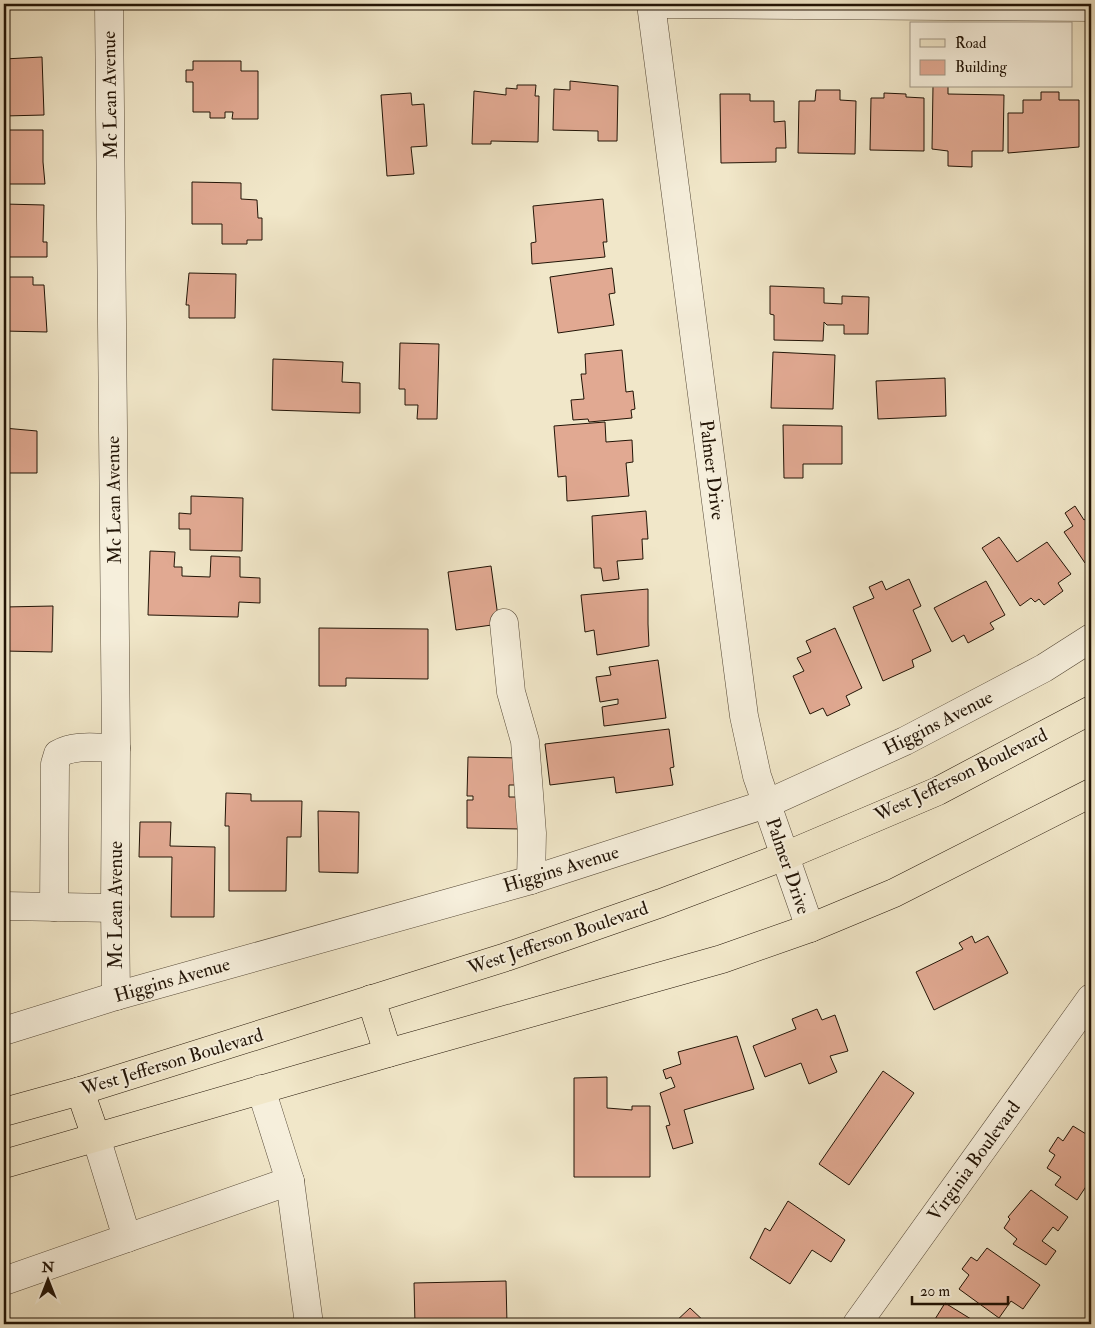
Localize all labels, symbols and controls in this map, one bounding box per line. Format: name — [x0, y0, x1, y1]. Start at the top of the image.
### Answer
legend — [910, 22, 1072, 88]
street label: Mc Lean Avenue — [97, 31, 123, 159]
text: Road — [955, 34, 987, 53]
text: Building — [955, 58, 1007, 77]
street label: Palmer Drive — [694, 419, 730, 521]
street label: Mc Lean Avenue — [101, 436, 127, 564]
street label: Higgins Avenue — [879, 685, 997, 761]
street label: West Jefferson Boulevard — [870, 722, 1052, 828]
street label: Palmer Drive — [760, 815, 816, 917]
street label: Higgins Avenue — [500, 840, 622, 898]
street label: Mc Lean Avenue — [104, 841, 128, 969]
street label: West Jefferson Boulevard — [464, 896, 652, 980]
street label: Higgins Avenue — [111, 952, 233, 1008]
street label: West Jefferson Boulevard — [77, 1023, 267, 1101]
street label: Virginia Boulevard — [922, 1096, 1026, 1226]
north arrow — [22, 1256, 72, 1306]
text: N — [41, 1259, 55, 1276]
scale bar — [912, 1273, 1009, 1305]
text: 20 m — [920, 1282, 950, 1301]

